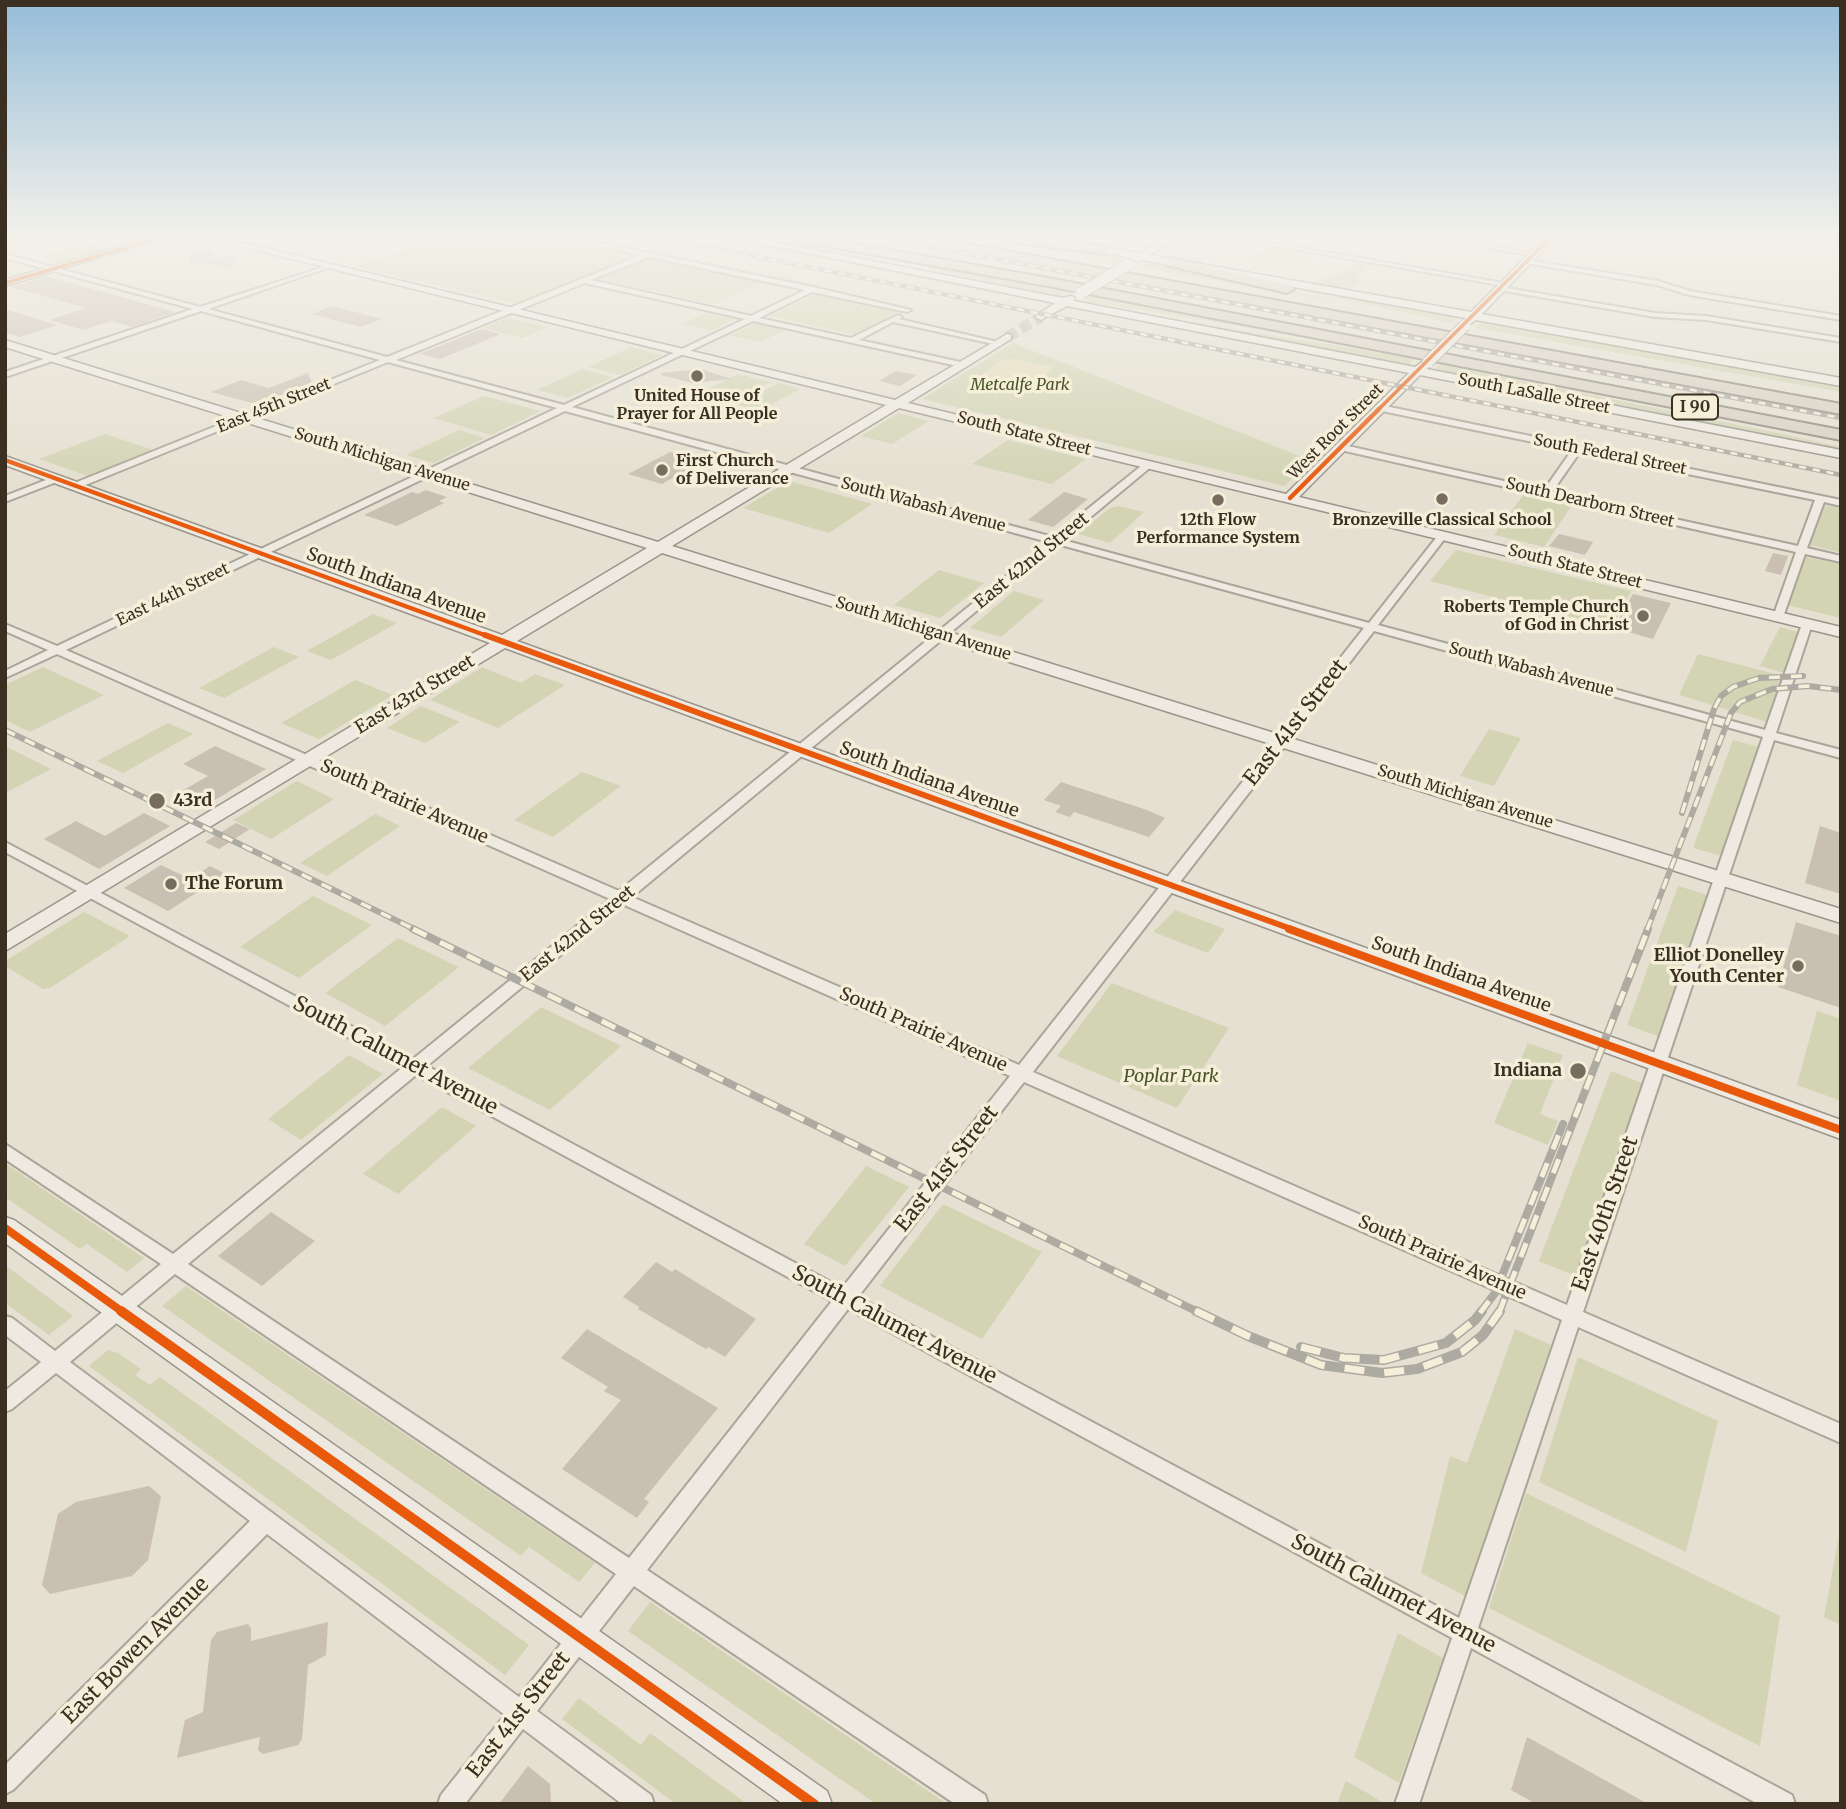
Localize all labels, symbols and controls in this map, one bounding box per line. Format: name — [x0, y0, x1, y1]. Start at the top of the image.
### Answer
marker: United House of Prayer for All People — [689, 368, 705, 384]
street label: South LaSalle Street — [1456, 370, 1612, 418]
street label: East 45th Street — [214, 374, 334, 438]
park label: Metcalfe Park — [970, 375, 1070, 395]
street label: West Root Street — [1284, 380, 1388, 484]
place label: United House of Prayer for All People — [617, 386, 777, 424]
road number: I 90 — [1672, 394, 1718, 420]
street label: South State Street — [955, 408, 1093, 460]
street label: South Michigan Avenue — [292, 424, 472, 496]
street label: South Federal Street — [1532, 431, 1688, 479]
place label: First Church of Deliverance — [676, 451, 789, 489]
marker: First Church of Deliverance — [654, 462, 670, 478]
street label: South Wabash Avenue — [839, 474, 1007, 536]
street label: South Dearborn Street — [1504, 474, 1676, 532]
marker: Bronzeville Classical School — [1434, 491, 1450, 507]
marker: 12th Flow Performance System — [1210, 492, 1226, 508]
street label: East 42nd Street — [970, 508, 1094, 614]
place label: 12th Flow Performance System — [1136, 510, 1300, 548]
place label: Bronzeville Classical School — [1332, 510, 1552, 530]
street label: South State Street — [1506, 541, 1644, 593]
street label: South Indiana Avenue — [303, 543, 489, 629]
street label: East 44th Street — [114, 559, 232, 631]
street label: South Michigan Avenue — [833, 593, 1013, 665]
place label: Roberts Temple Church of God in Christ — [1443, 597, 1629, 635]
marker: Roberts Temple Church of God in Christ — [1635, 608, 1651, 624]
street label: South Wabash Avenue — [1447, 639, 1615, 701]
street label: East 43rd Street — [351, 651, 479, 739]
street label: East 41st Street — [1239, 655, 1353, 791]
street label: South Indiana Avenue — [836, 737, 1022, 823]
street label: South Prairie Avenue — [317, 755, 491, 849]
street label: South Michigan Avenue — [1375, 761, 1555, 833]
place label: 43rd — [173, 790, 212, 812]
marker: 43rd — [147, 791, 167, 811]
place label: The Forum — [185, 873, 283, 895]
marker: The Forum — [163, 876, 179, 892]
street label: East 42nd Street — [516, 881, 640, 987]
street label: South Indiana Avenue — [1368, 932, 1554, 1018]
place label: Elliot Donelley Youth Center — [1653, 945, 1784, 988]
marker: Elliot Donelley Youth Center — [1790, 958, 1806, 974]
street label: South Prairie Avenue — [836, 983, 1010, 1077]
street label: South Calumet Avenue — [288, 991, 502, 1121]
place label: Indiana — [1493, 1060, 1562, 1082]
marker: Indiana — [1568, 1061, 1588, 1081]
park label: Poplar Park — [1123, 1066, 1219, 1088]
street label: East 41st Street — [890, 1101, 1004, 1237]
street label: East 40th Street — [1568, 1133, 1644, 1295]
street label: South Prairie Avenue — [1355, 1211, 1529, 1305]
street label: South Calumet Avenue — [787, 1260, 1001, 1390]
street label: South Calumet Avenue — [1286, 1529, 1500, 1659]
street label: East Bowen Avenue — [57, 1572, 215, 1730]
street label: East 41st Street — [462, 1647, 576, 1783]

